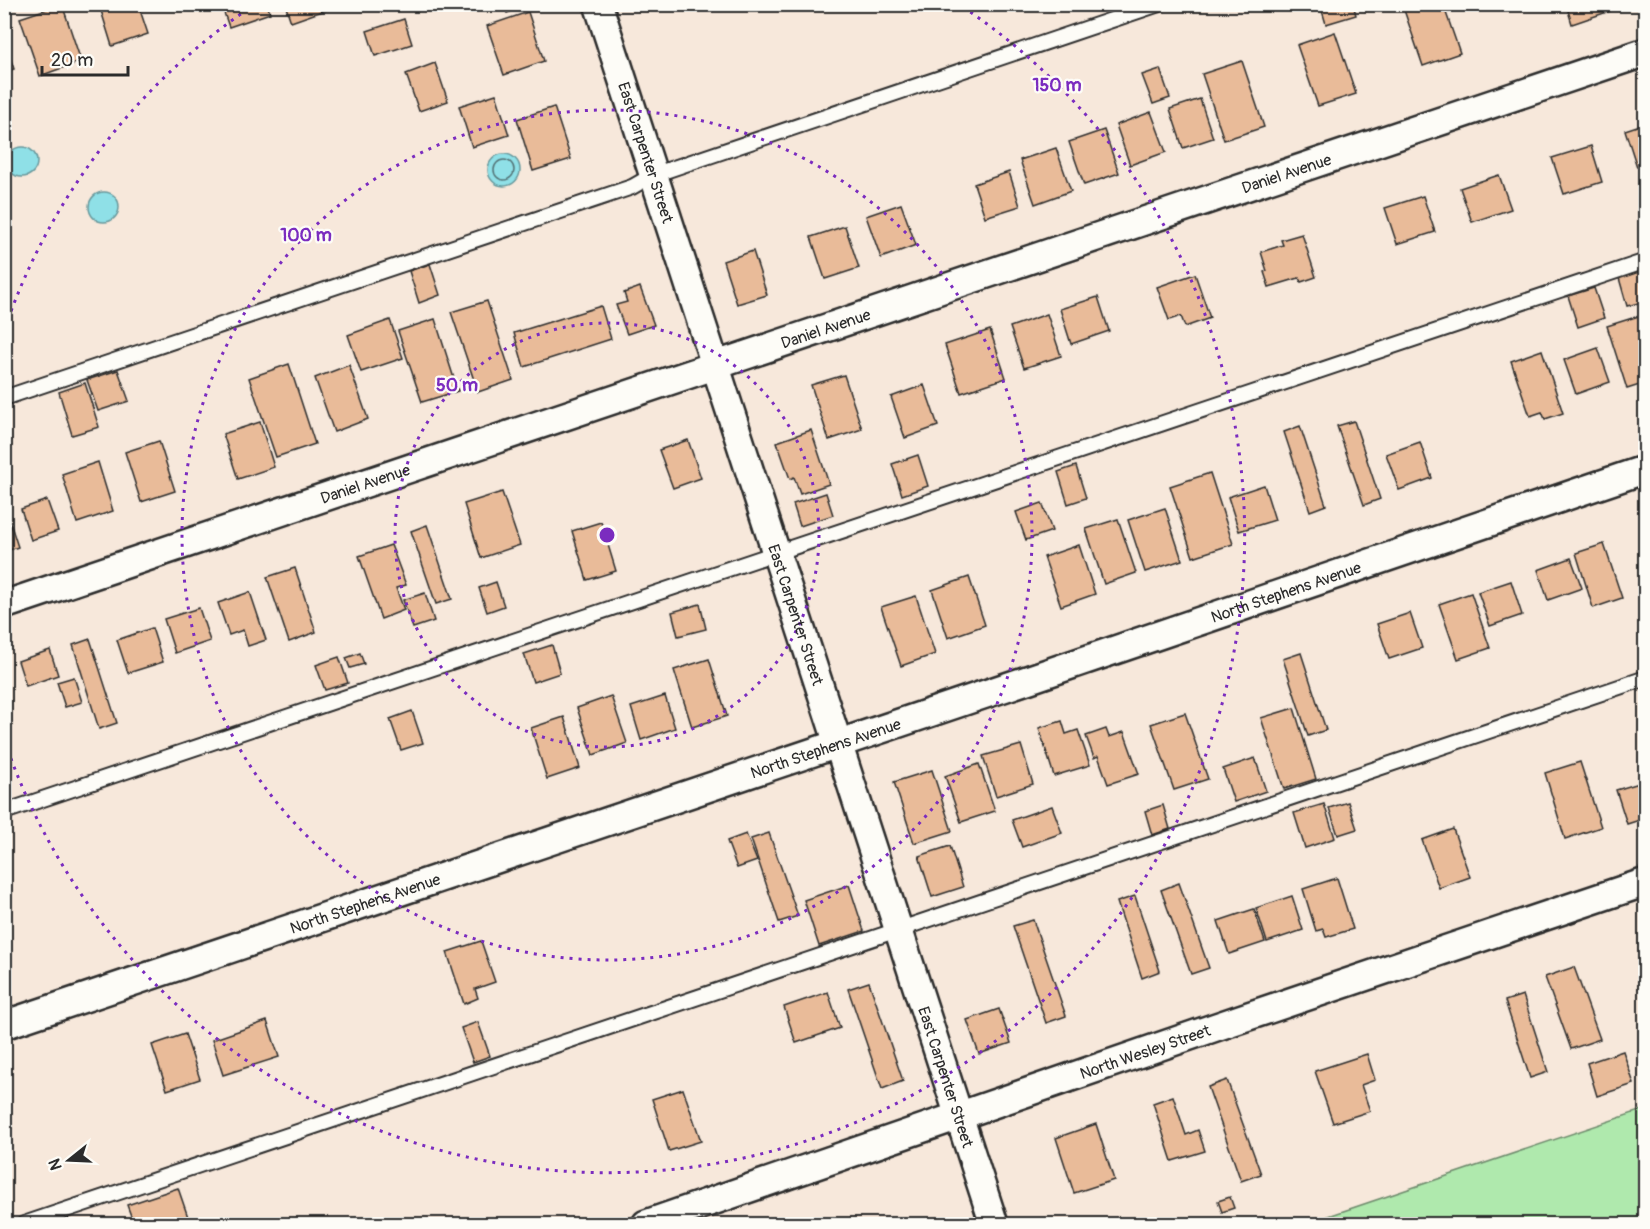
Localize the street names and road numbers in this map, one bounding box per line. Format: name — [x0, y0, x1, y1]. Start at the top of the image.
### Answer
street label: East Carpenter Street — [613, 80, 678, 226]
street label: Daniel Avenue — [1239, 150, 1334, 198]
street label: Daniel Avenue — [779, 305, 874, 354]
street label: Daniel Avenue — [318, 460, 413, 509]
street label: East Carpenter Street — [763, 542, 828, 688]
street label: North Stephens Avenue — [1208, 558, 1364, 628]
street label: North Stephens Avenue — [748, 714, 904, 784]
street label: North Stephens Avenue — [288, 870, 443, 939]
street label: East Carpenter Street — [913, 1004, 978, 1151]
street label: North Wesley Street — [1077, 1021, 1214, 1084]

